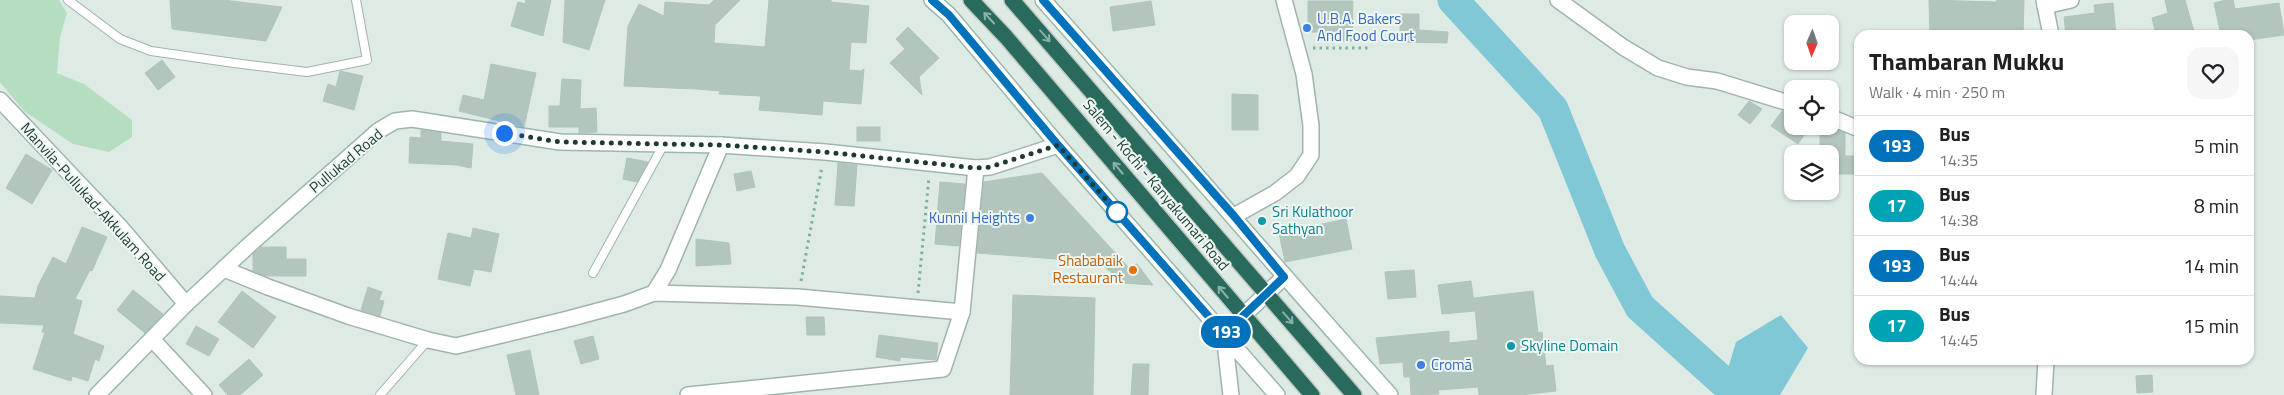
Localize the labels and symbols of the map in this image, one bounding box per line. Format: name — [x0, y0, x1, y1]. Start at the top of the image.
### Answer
place label: U.B.A. Bakers And Food Court — [1317, 7, 1415, 47]
one-way arrow — [983, 12, 995, 25]
north arrow — [1784, 15, 1839, 70]
marker: U.B.A. Bakers And Food Court — [1301, 22, 1313, 34]
one-way arrow — [1039, 30, 1050, 43]
street label: Salem - Kochi - Kanyakumari Road — [1078, 94, 1235, 275]
street label: Manvila-Pullukad-Akkulam Road — [15, 117, 171, 286]
your location — [492, 121, 517, 146]
street label: Pullukad Road — [304, 123, 388, 198]
one-way arrow — [1112, 162, 1123, 175]
place label: Sri Kulathoor Sathyan — [1272, 200, 1354, 240]
unlabelled marker — [1106, 201, 1128, 223]
place label: Kunnil Heights — [929, 206, 1020, 229]
marker: Kunnil Heights — [1024, 212, 1036, 224]
marker: Sri Kulathoor Sathyan — [1256, 215, 1268, 227]
place label: Shababaik Restaurant — [1053, 249, 1124, 289]
marker: Shababaik Restaurant — [1127, 264, 1139, 276]
one-way arrow — [1218, 285, 1229, 298]
one-way arrow — [1282, 312, 1294, 325]
line badge: 193 — [1197, 316, 1255, 348]
place label: Skyline Domain — [1521, 334, 1618, 357]
marker: Skyline Domain — [1505, 340, 1517, 352]
place label: Cromā — [1431, 353, 1473, 376]
marker: Cromā — [1415, 359, 1427, 371]

